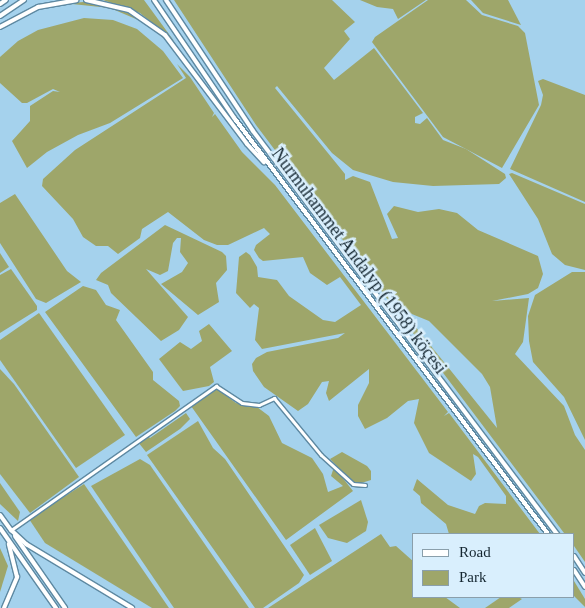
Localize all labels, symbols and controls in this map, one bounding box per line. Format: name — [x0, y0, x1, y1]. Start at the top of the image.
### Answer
street label: Nurmuhammet Andalyp (1958) köçesi — [267, 143, 451, 379]
legend — [412, 533, 575, 598]
text: Road — [459, 544, 491, 560]
text: Park — [459, 569, 487, 585]

